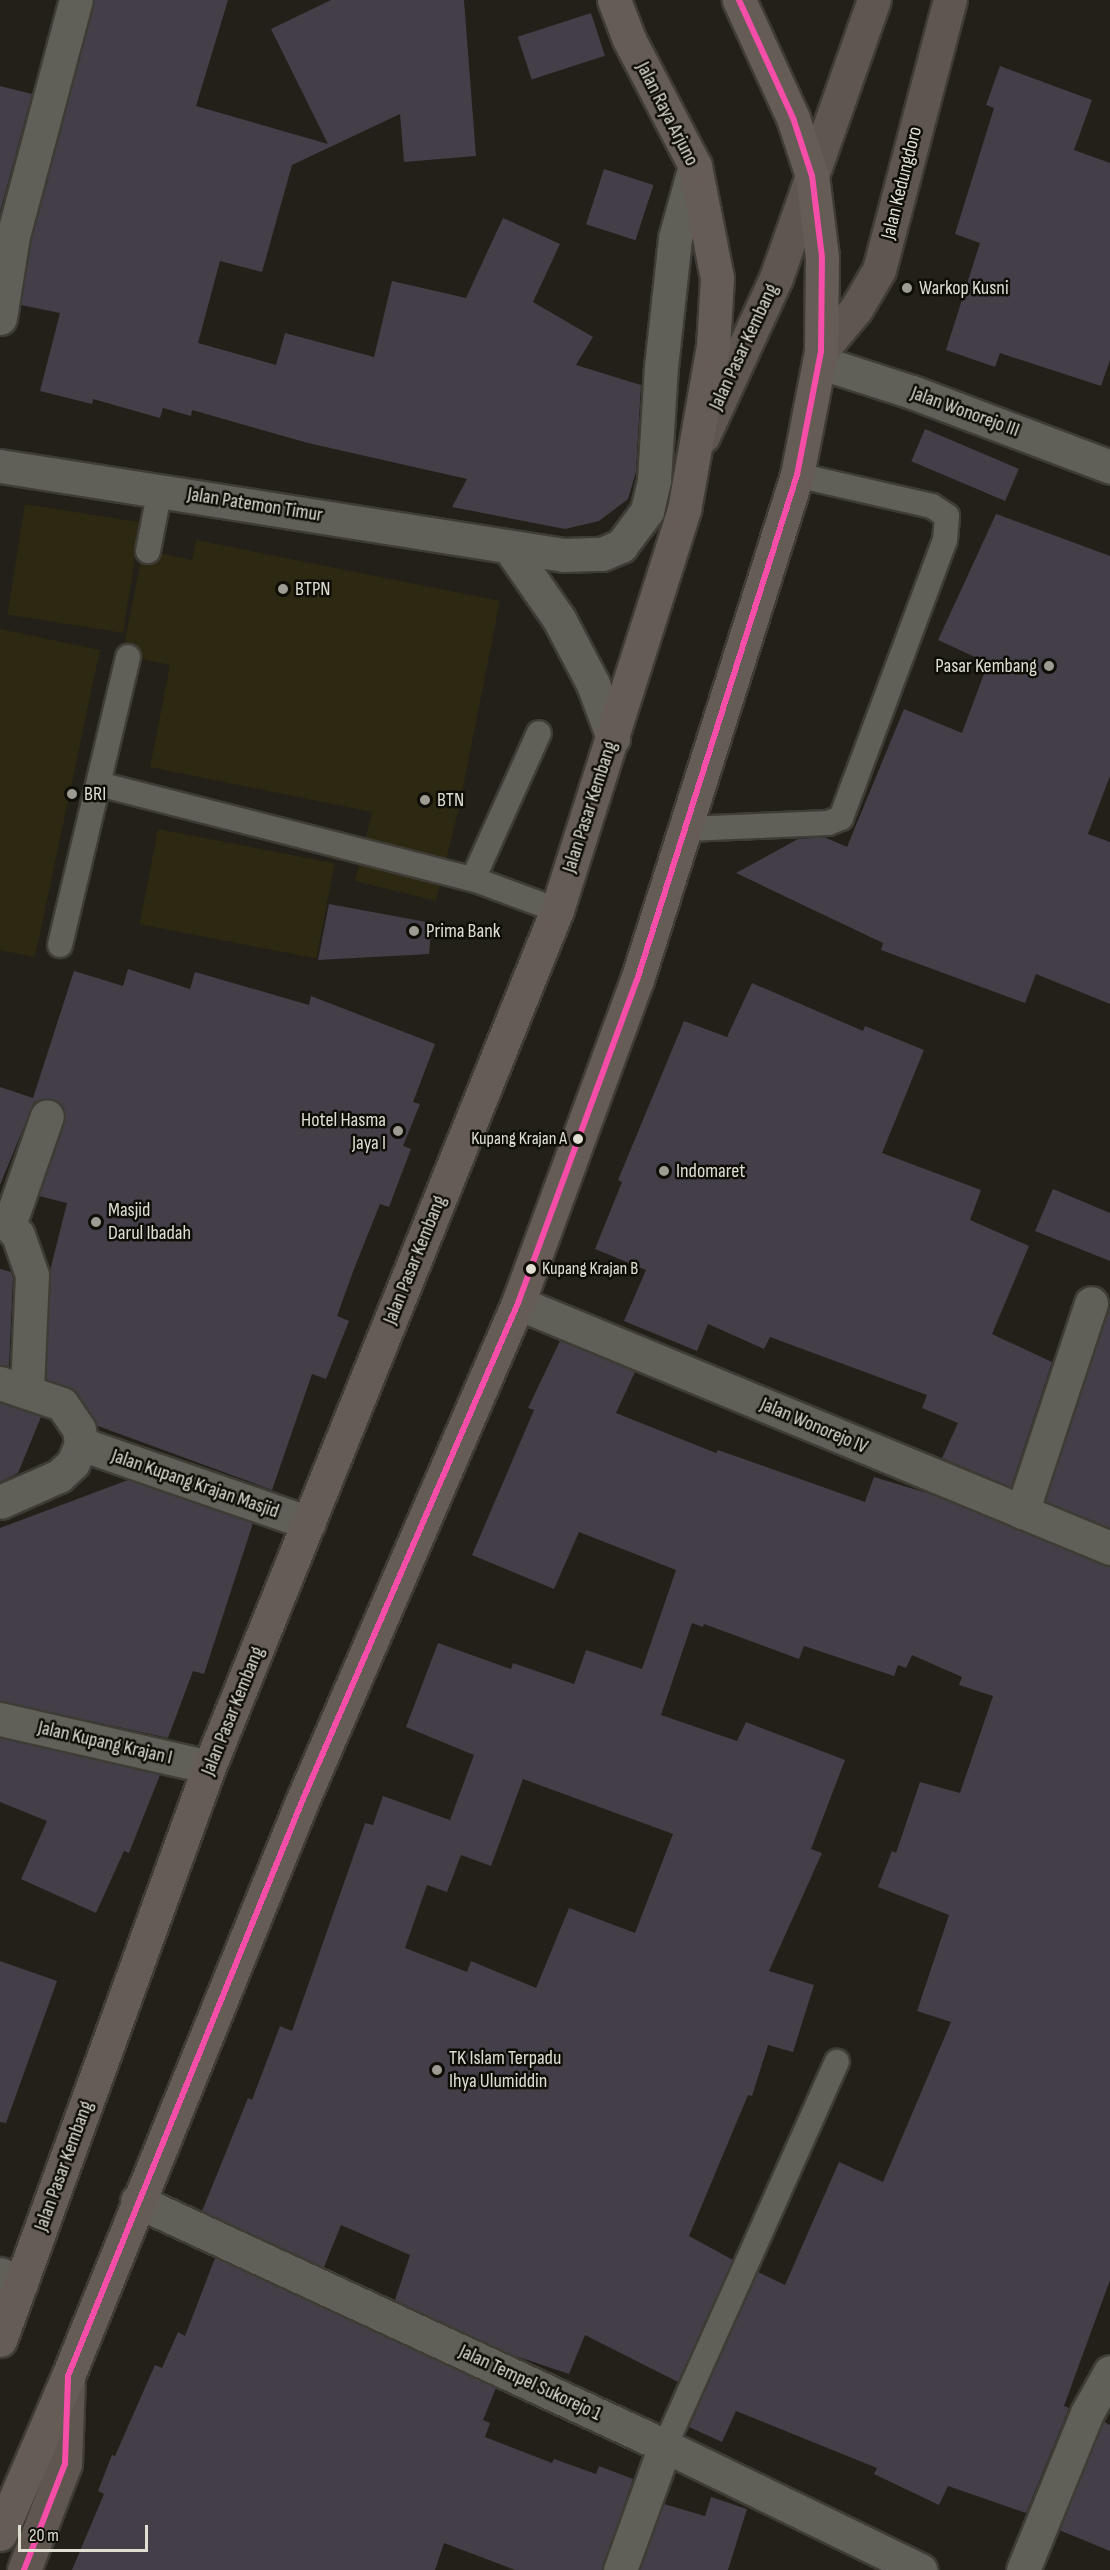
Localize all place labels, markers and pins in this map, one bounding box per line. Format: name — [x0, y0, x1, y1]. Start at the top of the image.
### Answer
place label: Warkop Kusni — [919, 276, 1009, 300]
marker: Warkop Kusni — [900, 281, 914, 295]
place label: BTPN — [295, 577, 331, 601]
marker: BTPN — [276, 582, 290, 596]
place label: Pasar Kembang — [935, 654, 1037, 678]
marker: Pasar Kembang — [1042, 659, 1056, 673]
place label: BRI — [84, 782, 106, 806]
marker: BRI — [65, 787, 79, 801]
place label: BTN — [437, 788, 464, 812]
marker: BTN — [418, 793, 432, 807]
place label: Prima Bank — [426, 919, 500, 943]
marker: Prima Bank — [407, 924, 421, 938]
place label: Hotel Hasma Jaya I — [301, 1108, 386, 1155]
marker: Hotel Hasma Jaya I — [391, 1124, 405, 1138]
place label: Kupang Krajan A — [471, 1128, 567, 1150]
marker: Kupang Krajan A — [572, 1133, 584, 1145]
place label: Indomaret — [676, 1159, 745, 1183]
marker: Indomaret — [657, 1164, 671, 1178]
place label: Masjid Darul Ibadah — [108, 1198, 191, 1245]
marker: Masjid Darul Ibadah — [89, 1215, 103, 1229]
place label: Kupang Krajan B — [542, 1258, 638, 1280]
marker: Kupang Krajan B — [525, 1263, 537, 1275]
place label: TK Islam Terpadu Ihya Ulumiddin — [449, 2046, 561, 2093]
marker: TK Islam Terpadu Ihya Ulumiddin — [430, 2063, 444, 2077]

